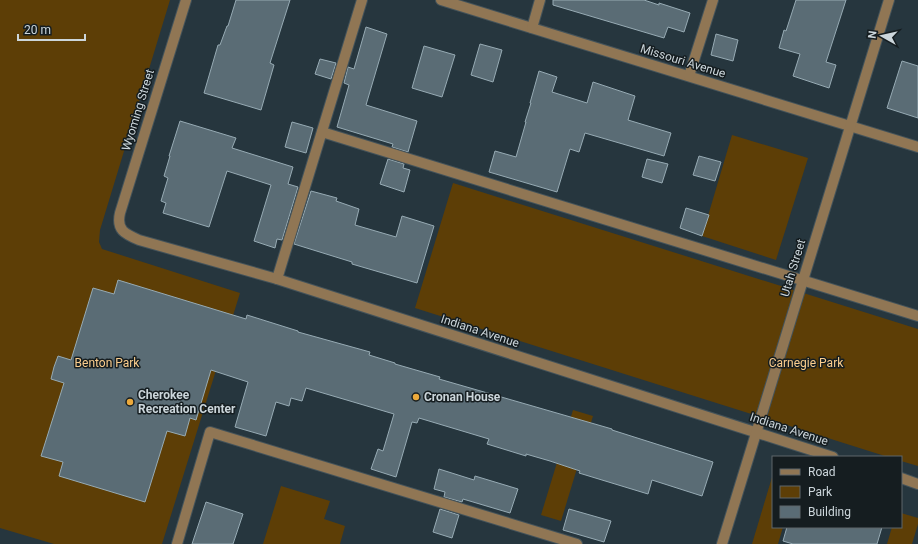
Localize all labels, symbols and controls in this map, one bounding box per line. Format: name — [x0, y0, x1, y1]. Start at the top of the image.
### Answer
scale bar — [18, 16, 85, 42]
north arrow — [862, 16, 902, 56]
text: 20 m — [24, 23, 51, 37]
text: N — [866, 30, 880, 39]
street label: Missouri Avenue — [639, 41, 727, 81]
street label: Wyoming Street — [119, 67, 157, 152]
street label: Utah Street — [778, 237, 808, 298]
street label: Indiana Avenue — [439, 312, 521, 350]
park label: Benton Park — [75, 356, 140, 370]
park label: Carnegie Park — [769, 356, 844, 370]
place label: Cherokee Recreation Center — [138, 388, 236, 416]
place label: Cronan House — [424, 390, 501, 404]
marker: Cronan House — [411, 392, 421, 402]
marker: Cherokee Recreation Center — [125, 397, 135, 407]
street label: Indiana Avenue — [748, 410, 830, 448]
legend — [772, 456, 902, 528]
text: Road — [808, 465, 836, 479]
text: Park — [808, 485, 833, 499]
text: Building — [808, 505, 851, 519]

